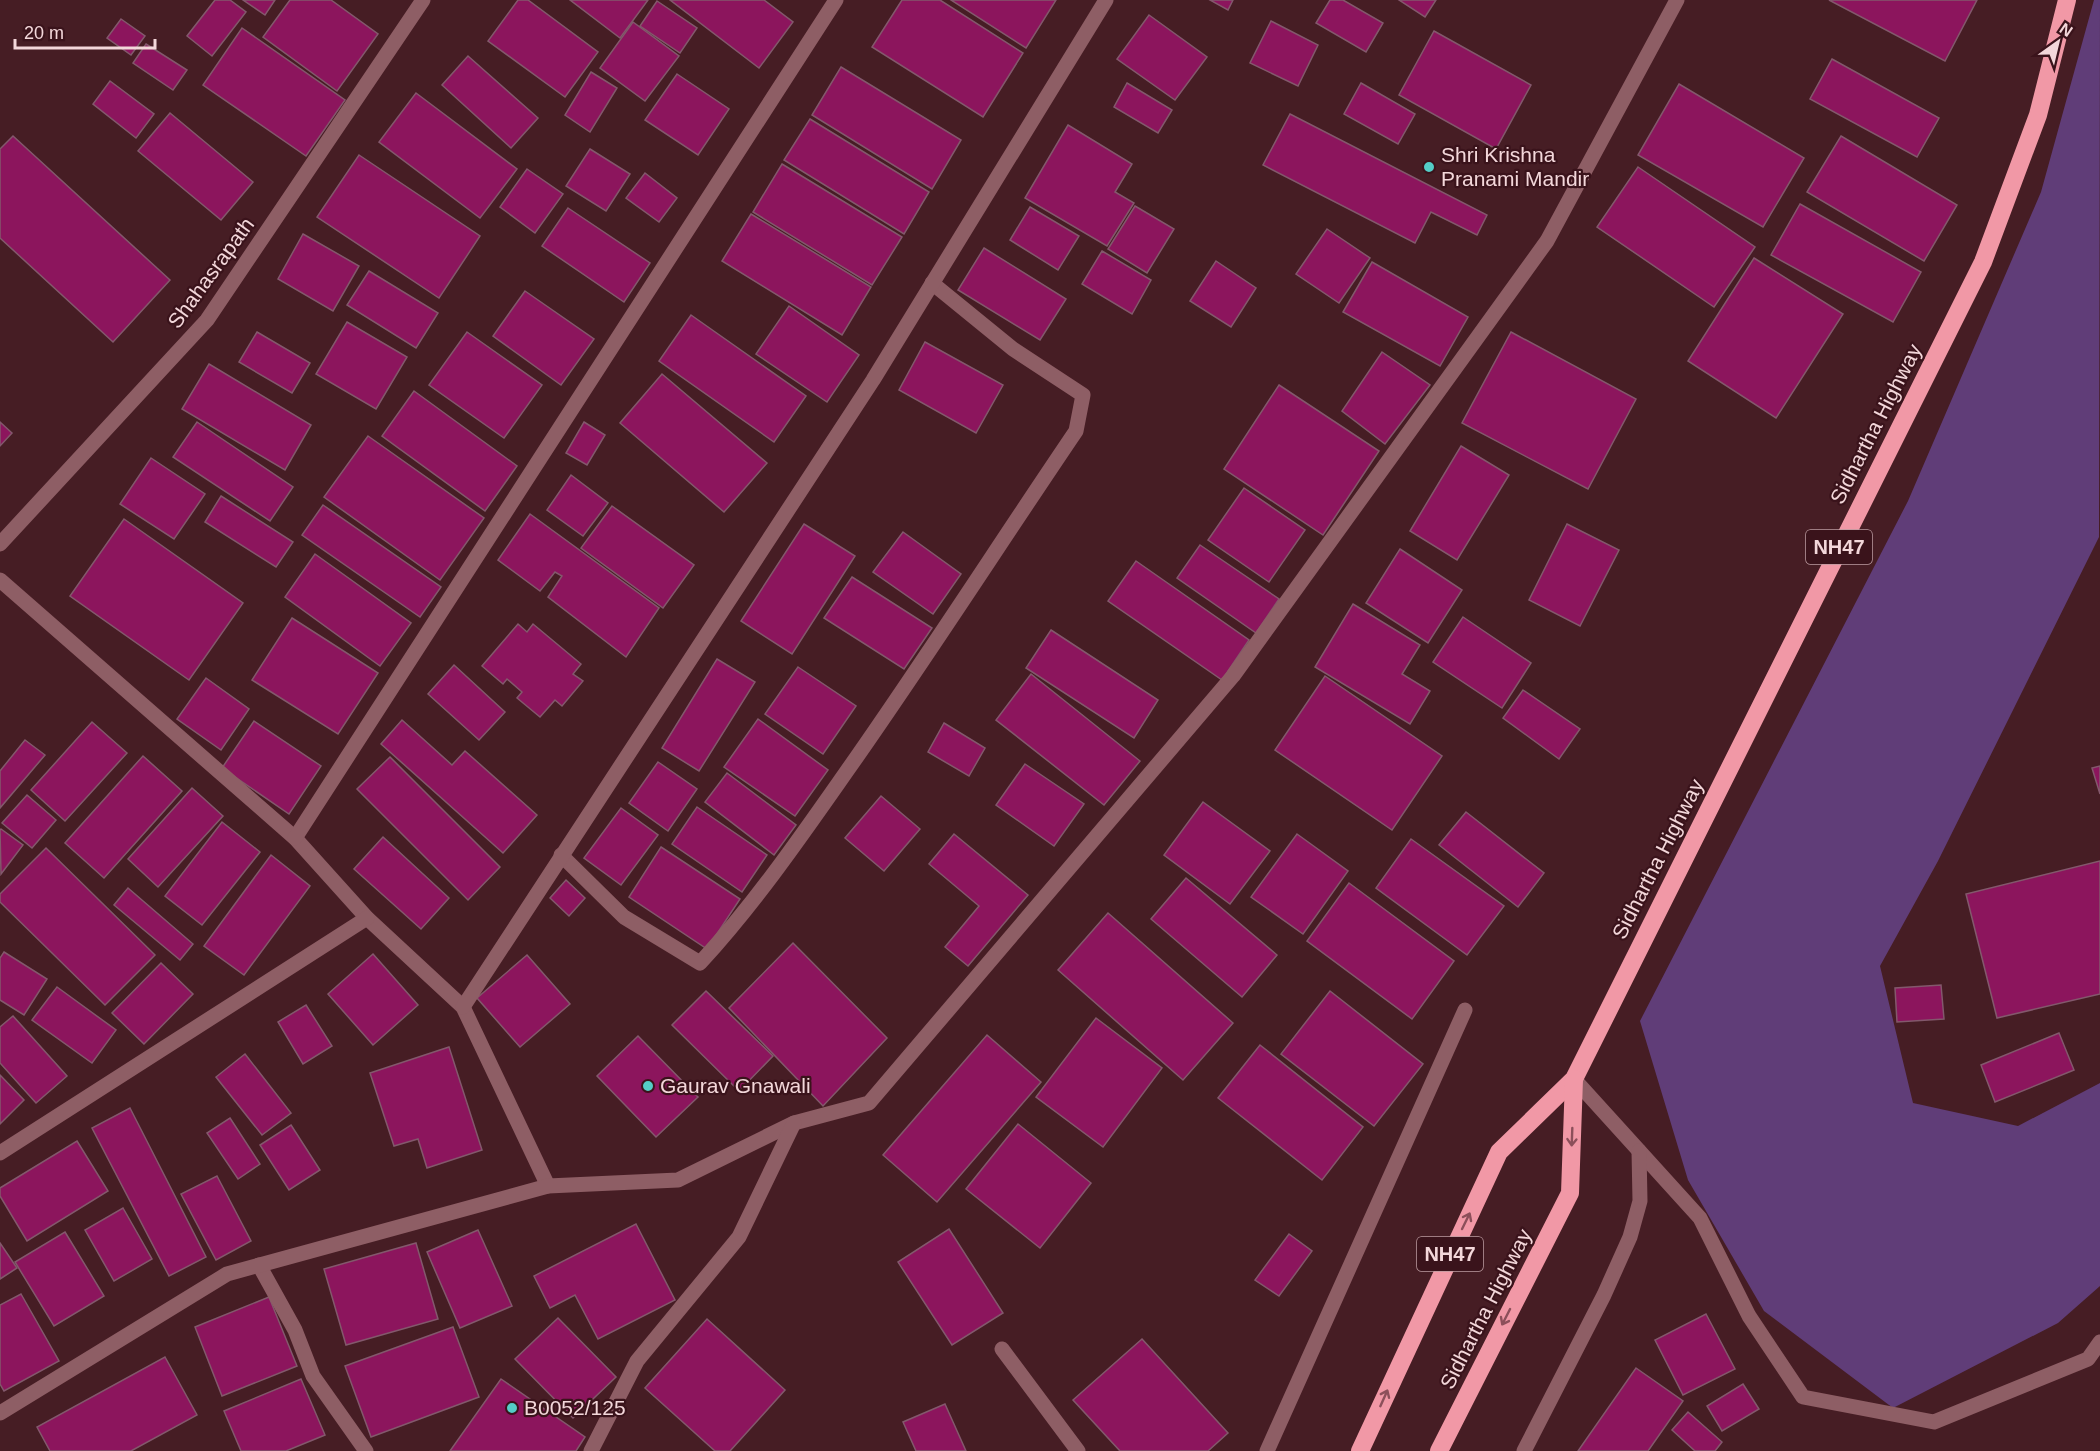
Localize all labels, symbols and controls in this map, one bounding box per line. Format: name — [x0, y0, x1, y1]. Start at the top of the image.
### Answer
scale bar — [15, 12, 154, 50]
north arrow — [2028, 12, 2088, 72]
text: N — [2057, 20, 2076, 40]
text: 20 m — [24, 23, 64, 43]
place label: Shri Krishna Pranami Mandir — [1441, 143, 1589, 190]
marker: Shri Krishna Pranami Mandir — [1422, 160, 1436, 174]
street label: Shahasrapath — [163, 213, 258, 332]
street label: Sidhartha Highway — [1825, 340, 1926, 508]
road number: NH47 — [1806, 530, 1872, 564]
street label: Sidhartha Highway — [1607, 775, 1708, 943]
place label: Gaurav Gnawali — [660, 1074, 811, 1097]
marker: Gaurav Gnawali — [641, 1079, 655, 1093]
one-way arrow — [1566, 1127, 1578, 1147]
one-way arrow — [1461, 1212, 1473, 1230]
street label: Sidhartha Highway — [1435, 1225, 1536, 1393]
road number: NH47 — [1417, 1237, 1483, 1271]
one-way arrow — [1500, 1307, 1511, 1325]
one-way arrow — [1379, 1389, 1390, 1407]
place label: B0052/125 — [524, 1396, 626, 1419]
marker: B0052/125 — [505, 1401, 519, 1415]

